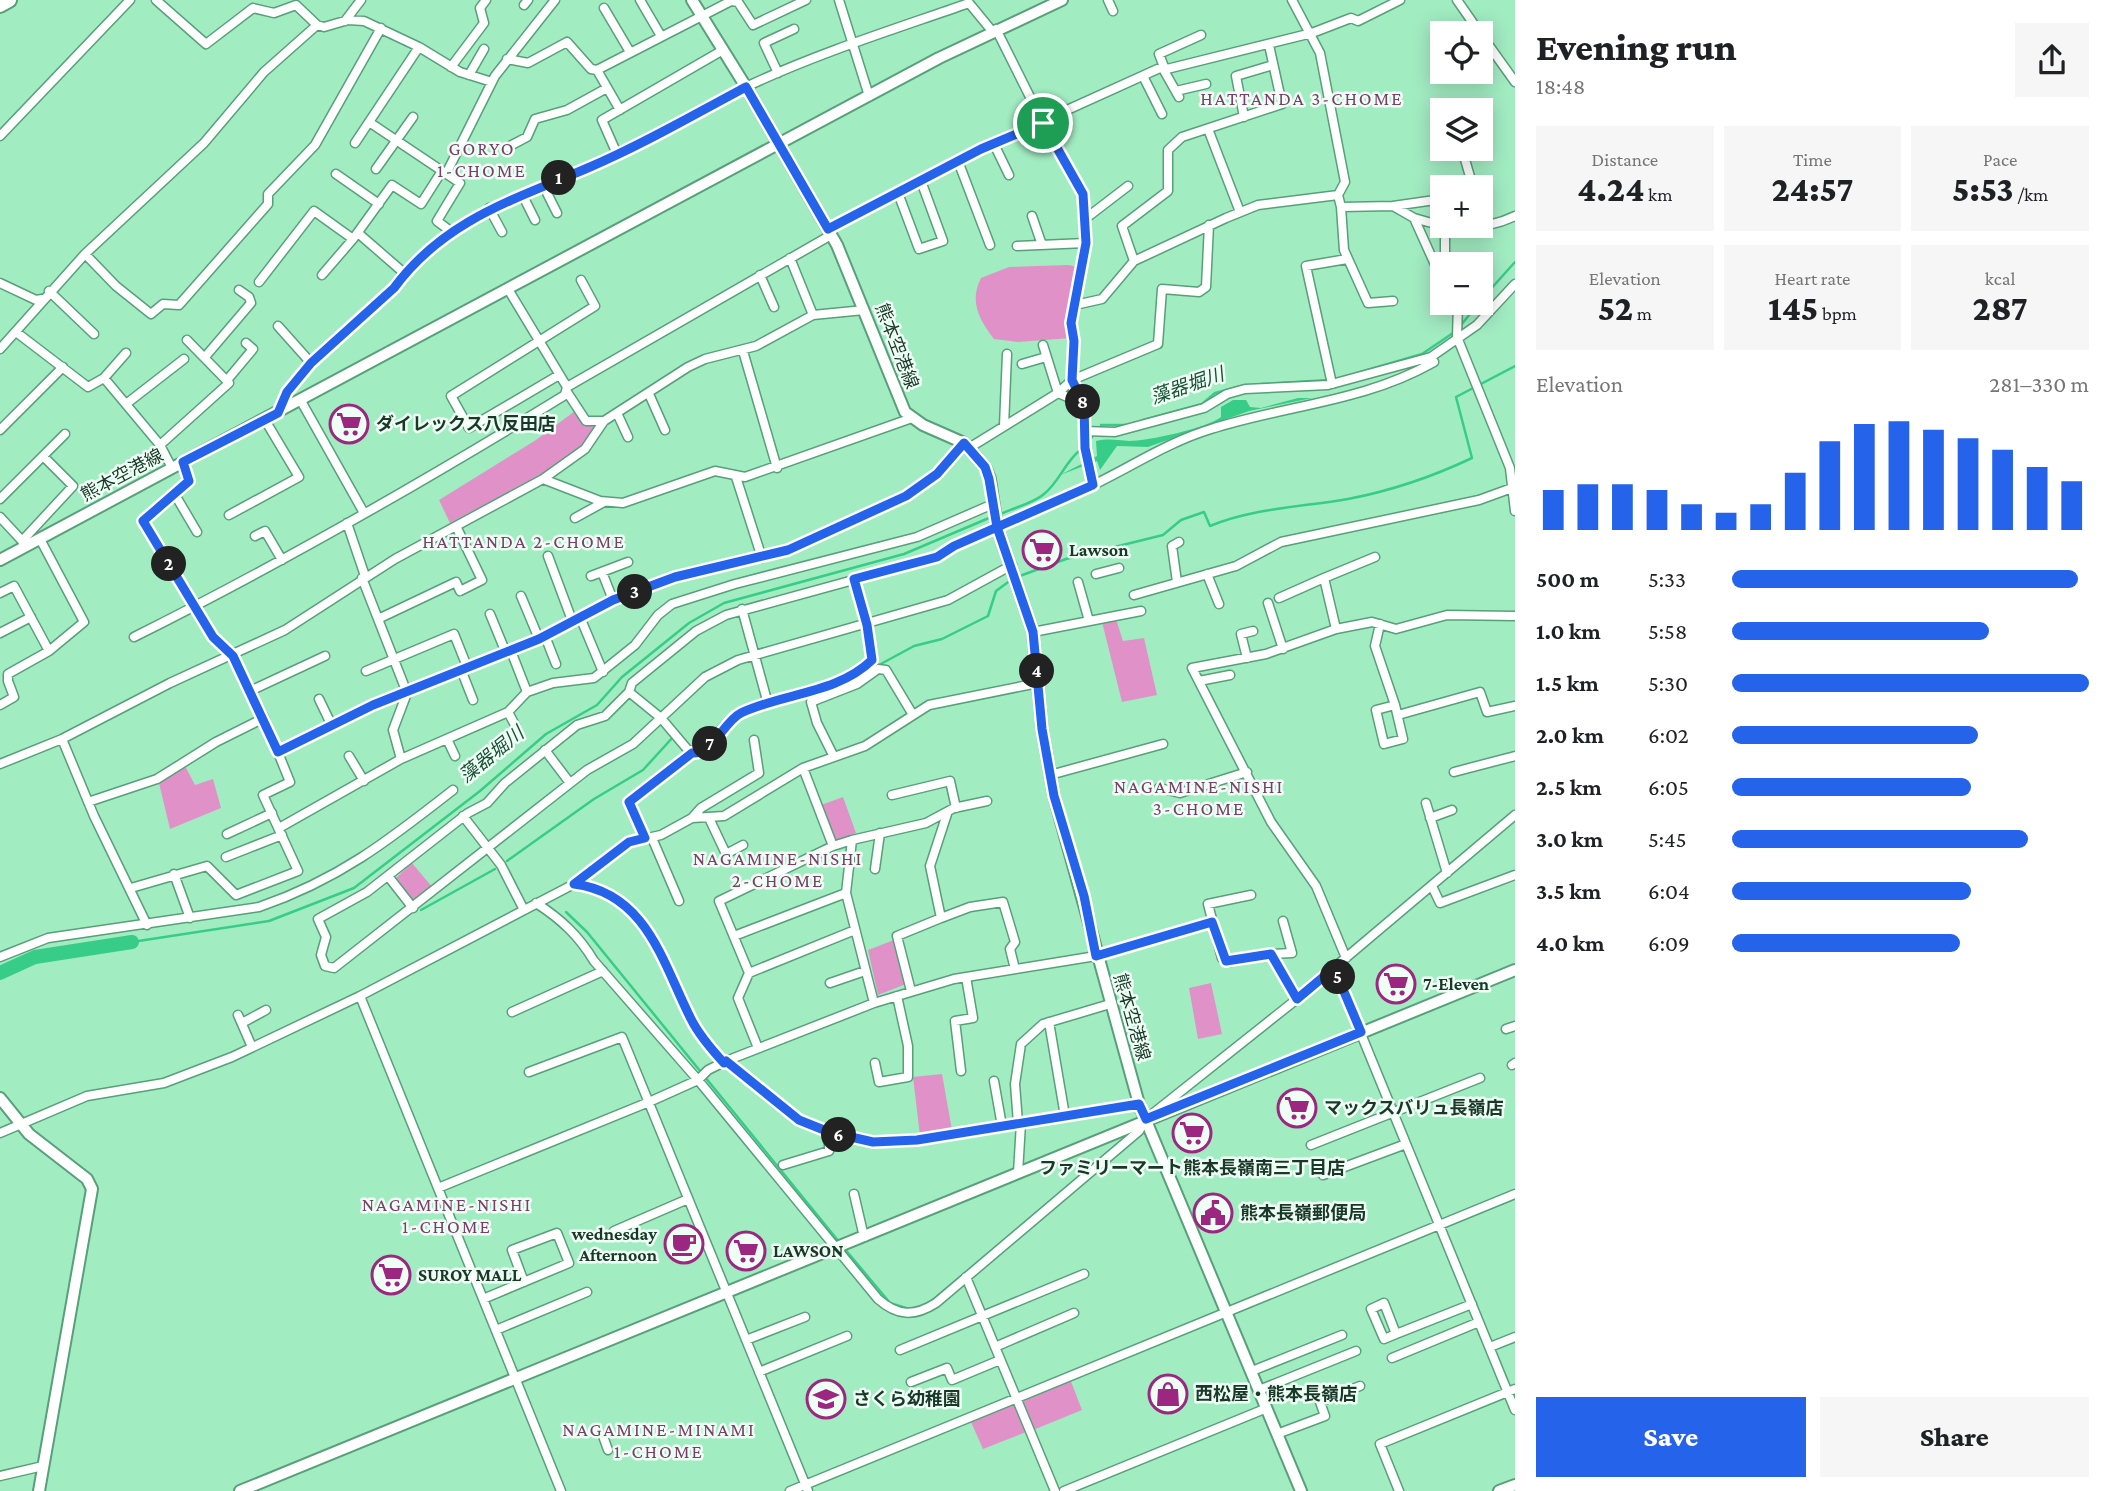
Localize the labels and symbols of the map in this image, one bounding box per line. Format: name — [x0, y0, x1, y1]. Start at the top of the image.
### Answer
district label: HATTANDA 3-CHOME — [1200, 88, 1404, 109]
pin — [1013, 93, 1073, 153]
district label: GORYO 1-CHOME — [437, 138, 527, 181]
pin: 1 — [542, 160, 576, 196]
street label: 熊本空港線 — [872, 300, 922, 392]
water label: 藻器堀川 — [1148, 363, 1228, 408]
pin: 8 — [1066, 384, 1100, 420]
supermarket icon: ダイレックス八反田店 — [328, 403, 370, 445]
place label: ダイレックス八反田店 — [376, 414, 555, 434]
street label: 熊本空港線 — [78, 445, 166, 505]
supermarket icon: Lawson — [1021, 529, 1063, 571]
district label: HATTANDA 2-CHOME — [422, 531, 626, 552]
place label: Lawson — [1069, 540, 1129, 560]
pin: 2 — [152, 546, 186, 582]
pin: 3 — [618, 574, 652, 610]
pin: 4 — [1020, 654, 1054, 688]
water label: 藻器堀川 — [455, 721, 529, 786]
pin: 7 — [692, 726, 728, 762]
district label: NAGAMINE-NISHI 3-CHOME — [1114, 776, 1284, 819]
district label: NAGAMINE-NISHI 2-CHOME — [693, 848, 863, 891]
pin: 5 — [1320, 960, 1356, 995]
supermarket icon: 7-Eleven — [1375, 963, 1417, 1005]
street label: 熊本空港線 — [1110, 971, 1154, 1063]
place label: 7-Eleven — [1423, 974, 1490, 994]
supermarket icon: マックスバリュ長嶺店 — [1276, 1087, 1318, 1129]
place label: マックスバリュ長嶺店 — [1324, 1098, 1503, 1118]
supermarket icon: ファミリーマート熊本長嶺南三丁目店 — [1171, 1112, 1213, 1154]
pin: 6 — [822, 1118, 856, 1152]
place label: ファミリーマート熊本長嶺南三丁目店 — [1039, 1158, 1345, 1178]
public building icon: 熊本長嶺郵便局 — [1192, 1192, 1234, 1234]
district label: NAGAMINE-NISHI 1-CHOME — [362, 1194, 532, 1237]
place label: 熊本長嶺郵便局 — [1240, 1203, 1366, 1223]
cafe icon: wednesday Afternoon — [663, 1223, 705, 1265]
place label: wednesday Afternoon — [570, 1224, 658, 1265]
supermarket icon: LAWSON — [725, 1230, 767, 1272]
place label: LAWSON — [773, 1241, 844, 1261]
supermarket icon: SUROY MALL — [370, 1254, 412, 1296]
place label: SUROY MALL — [418, 1265, 522, 1285]
shop icon: 西松屋・熊本長嶺店 — [1147, 1373, 1189, 1415]
school or university icon: さくら幼稚園 — [805, 1378, 847, 1420]
place label: 西松屋・熊本長嶺店 — [1195, 1384, 1357, 1404]
place label: さくら幼稚園 — [853, 1389, 961, 1409]
district label: NAGAMINE-MINAMI 1-CHOME — [562, 1419, 756, 1462]

